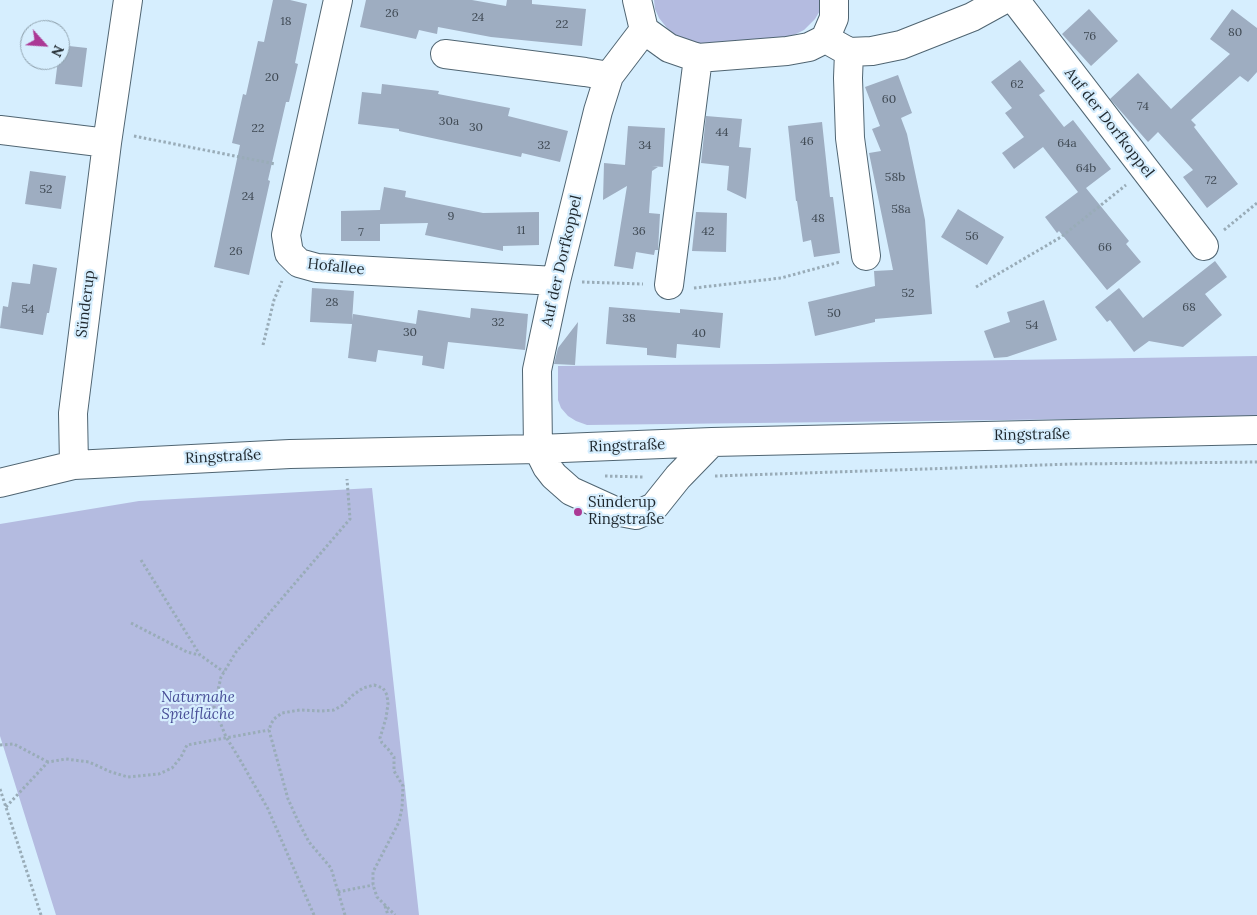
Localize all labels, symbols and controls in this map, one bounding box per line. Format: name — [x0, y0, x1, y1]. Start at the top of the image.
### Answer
house number: 26 — [385, 7, 399, 21]
house number: 24 — [472, 11, 484, 25]
house number: 18 — [280, 15, 292, 29]
house number: 22 — [556, 18, 568, 32]
north arrow — [20, 20, 70, 70]
house number: 80 — [1228, 26, 1242, 40]
house number: 76 — [1084, 30, 1096, 44]
text: N — [47, 42, 68, 60]
street label: Auf der Dorfkoppel — [1061, 65, 1157, 181]
house number: 20 — [265, 71, 279, 85]
house number: 62 — [1010, 78, 1024, 92]
house number: 60 — [882, 93, 896, 107]
house number: 74 — [1137, 100, 1149, 114]
house number: 30a — [439, 115, 459, 129]
house number: 30 — [469, 121, 483, 135]
house number: 22 — [252, 122, 264, 136]
house number: 44 — [715, 126, 729, 140]
house number: 46 — [800, 135, 814, 149]
house number: 64a — [1057, 137, 1077, 151]
house number: 32 — [537, 139, 551, 153]
house number: 34 — [638, 139, 652, 153]
house number: 64b — [1076, 162, 1096, 176]
house number: 58b — [885, 171, 905, 185]
house number: 72 — [1205, 174, 1217, 188]
house number: 52 — [40, 183, 52, 197]
house number: 24 — [242, 190, 254, 204]
street label: Auf der Dorfkoppel — [538, 194, 586, 328]
house number: 58a — [891, 203, 911, 217]
house number: 9 — [448, 210, 454, 224]
house number: 48 — [811, 212, 825, 226]
house number: 11 — [517, 224, 525, 238]
house number: 36 — [632, 225, 646, 239]
house number: 42 — [702, 225, 714, 239]
house number: 7 — [358, 226, 364, 240]
house number: 56 — [965, 230, 979, 244]
house number: 66 — [1098, 241, 1112, 255]
house number: 26 — [229, 245, 243, 259]
street label: Hofallee — [307, 255, 365, 279]
street label: Sünderup — [73, 269, 99, 339]
house number: 52 — [902, 287, 914, 301]
house number: 28 — [325, 296, 339, 310]
house number: 68 — [1182, 301, 1196, 315]
house number: 54 — [21, 303, 35, 317]
house number: 50 — [827, 307, 841, 321]
house number: 38 — [622, 312, 636, 326]
house number: 32 — [491, 316, 505, 330]
house number: 54 — [1025, 319, 1039, 333]
house number: 30 — [403, 326, 417, 340]
house number: 40 — [692, 327, 706, 341]
street label: Ringstraße — [994, 425, 1070, 445]
street label: Ringstraße — [589, 436, 665, 456]
street label: Ringstraße — [184, 446, 262, 468]
place label: Sünderup Ringstraße — [588, 494, 664, 529]
marker: Sünderup Ringstraße — [572, 506, 584, 518]
park label: Naturnahe Spielfläche — [161, 689, 235, 724]

